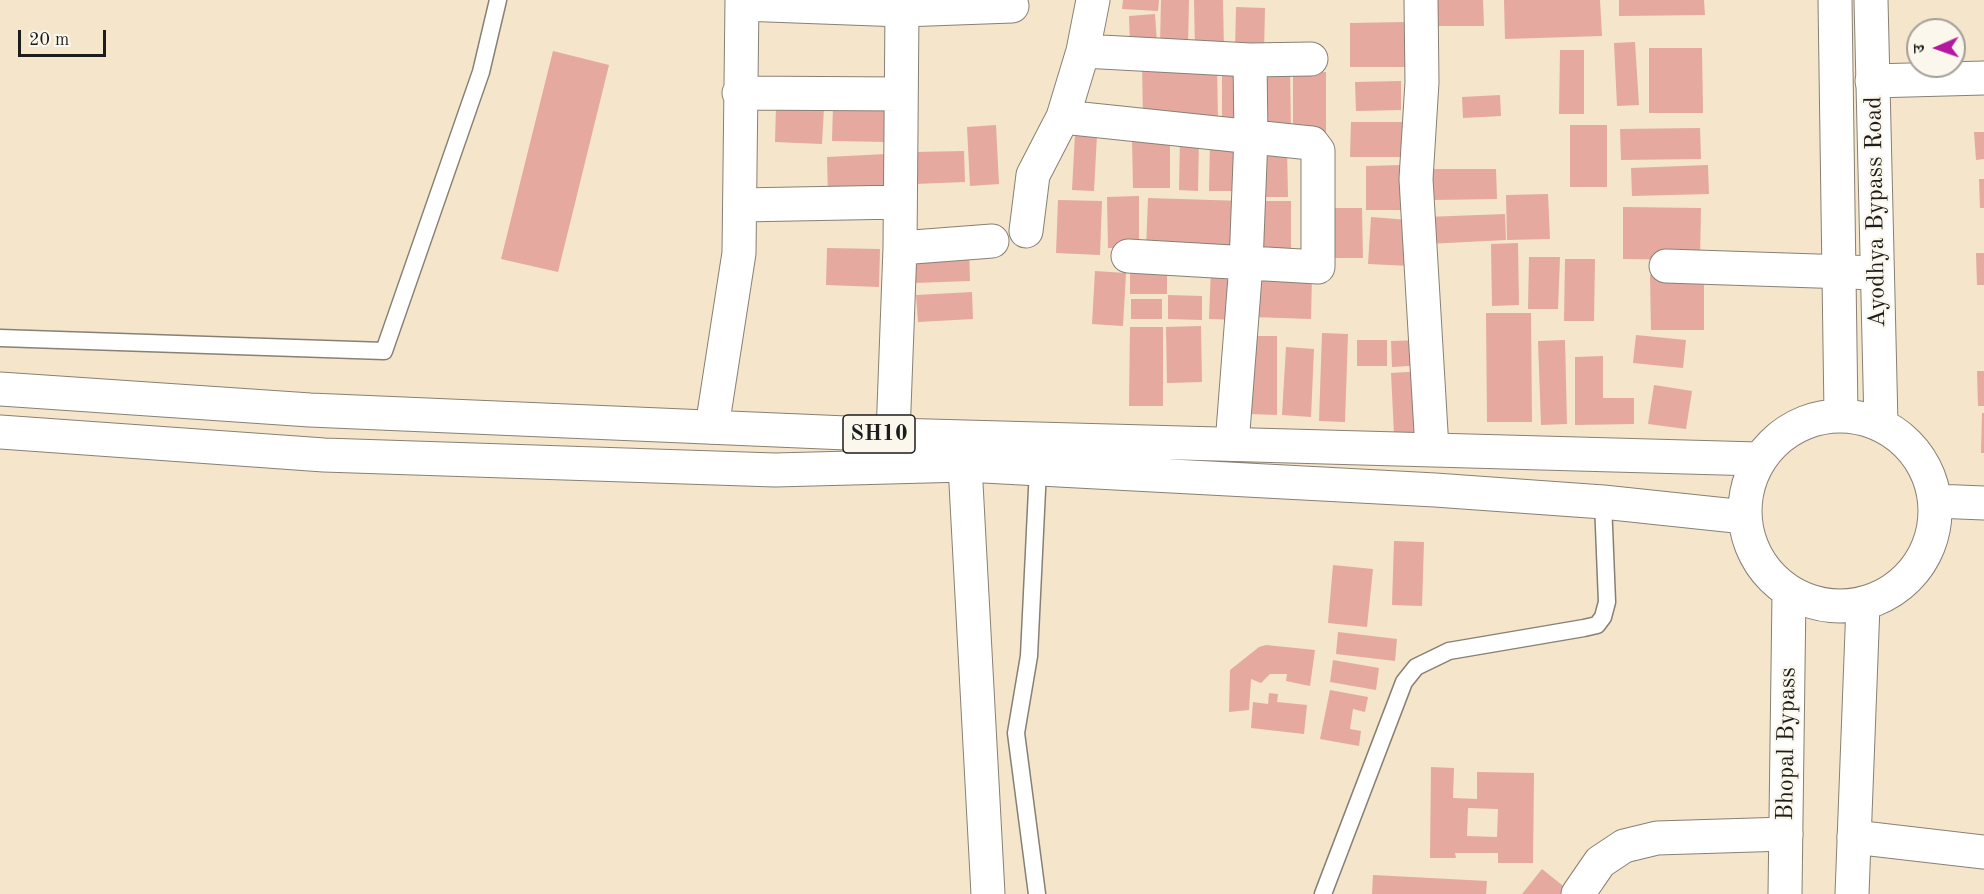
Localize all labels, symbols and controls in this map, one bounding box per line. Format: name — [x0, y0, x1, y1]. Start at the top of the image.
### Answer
scale bar — [21, 18, 110, 56]
north arrow — [1906, 18, 1966, 78]
text: 20 m — [29, 31, 69, 49]
text: उ — [1912, 44, 1928, 53]
street label: Ayodhya Bypass Road — [1860, 96, 1892, 328]
road number: SH10 — [843, 415, 915, 453]
street label: Bhopal Bypass — [1771, 667, 1803, 821]

